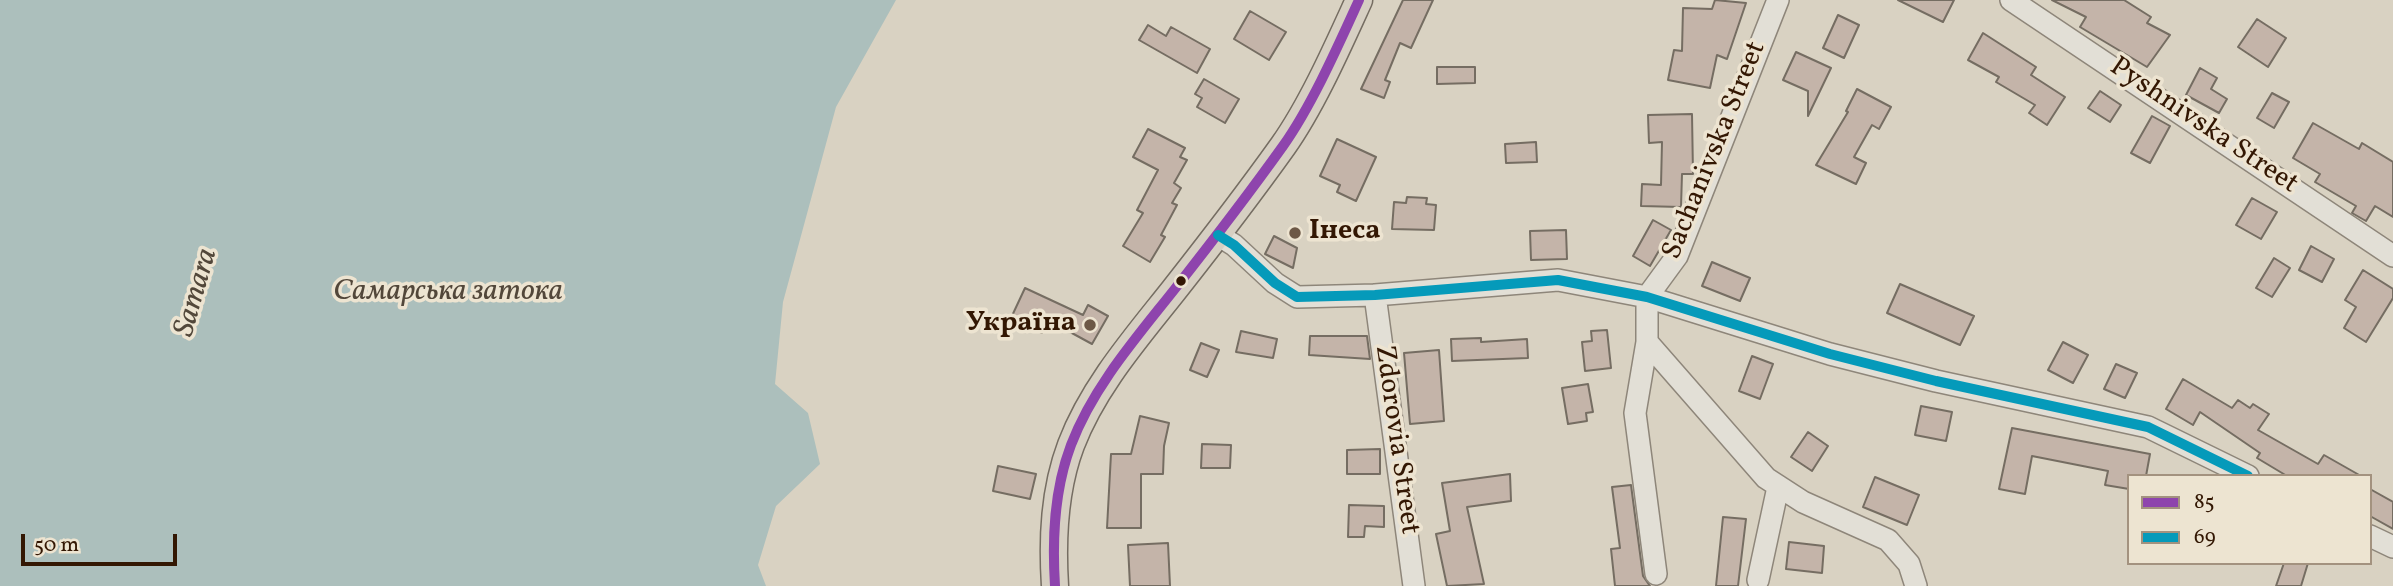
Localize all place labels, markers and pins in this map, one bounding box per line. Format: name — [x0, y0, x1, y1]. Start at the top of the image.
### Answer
place label: Інеса — [1309, 216, 1381, 250]
marker: Інеса — [1287, 225, 1303, 241]
unlabelled marker — [1174, 274, 1188, 288]
place label: Україна — [966, 308, 1076, 342]
marker: Україна — [1082, 317, 1098, 333]

